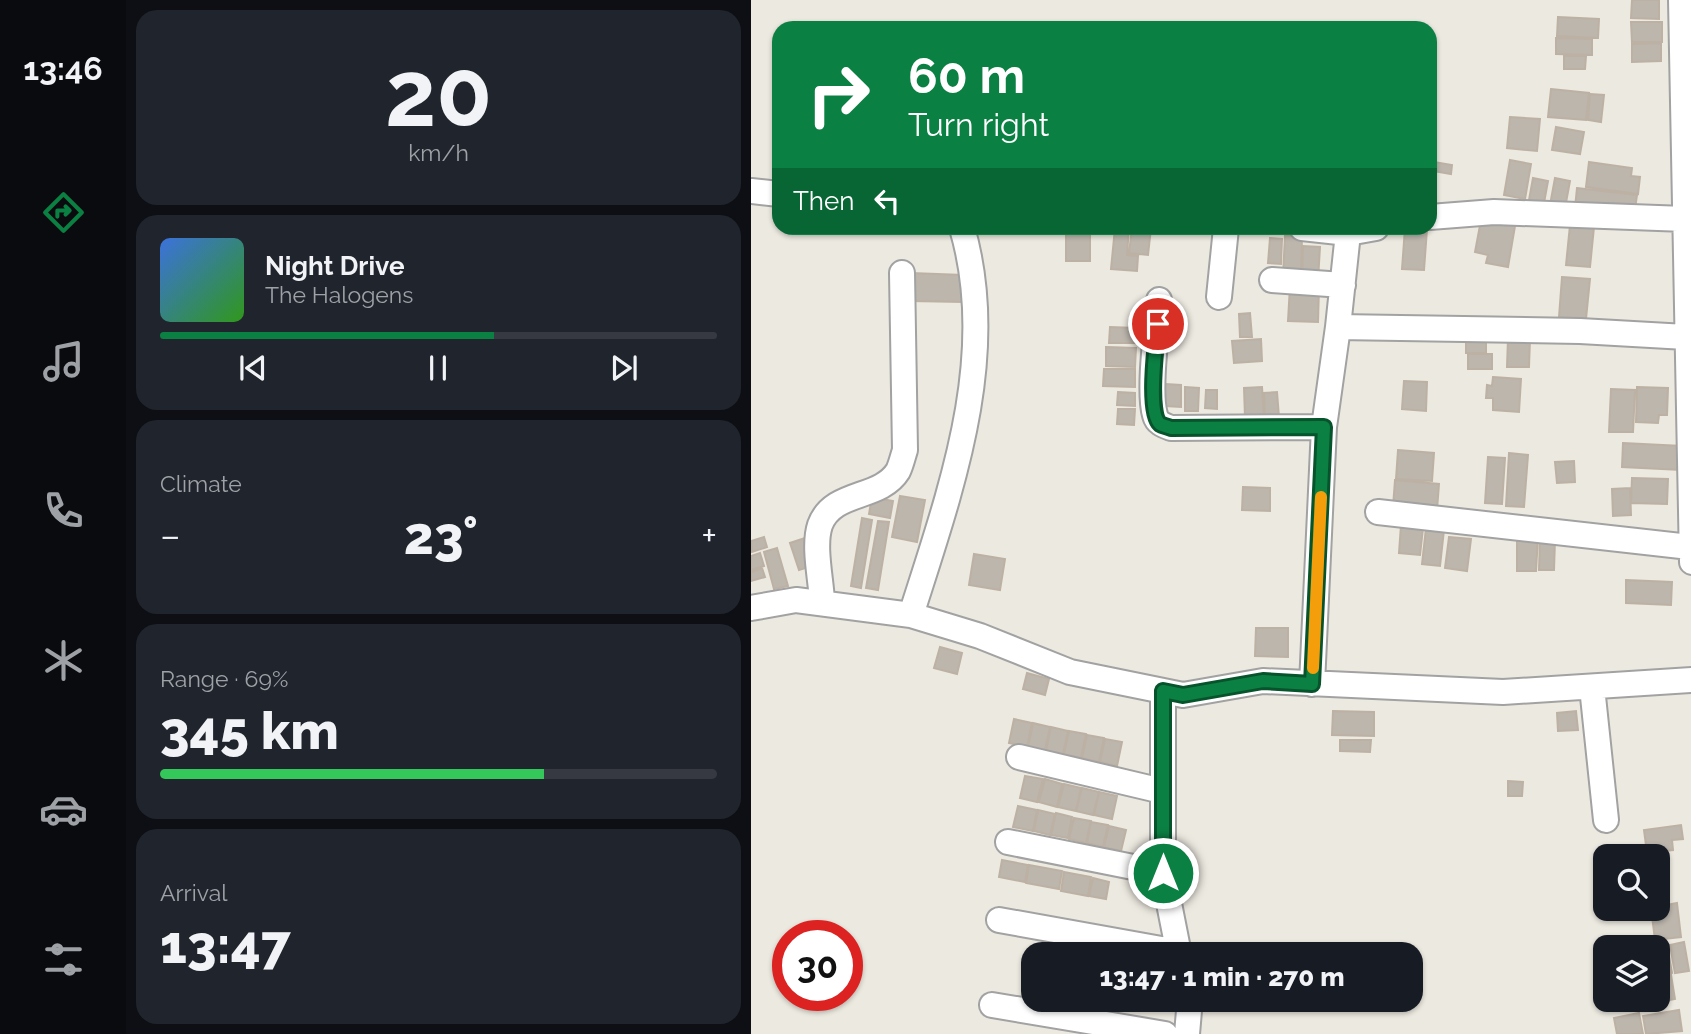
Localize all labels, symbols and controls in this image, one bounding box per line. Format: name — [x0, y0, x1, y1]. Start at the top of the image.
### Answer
text: 20 — [385, 40, 492, 147]
text: 60 m — [908, 47, 1025, 104]
icon: right — [793, 49, 884, 140]
text: 13:46 — [23, 50, 103, 87]
text: Turn right — [908, 106, 1049, 143]
text: km/h — [408, 139, 469, 166]
icon: left — [868, 182, 906, 220]
text: Then — [793, 186, 854, 216]
icon: directions — [39, 188, 88, 237]
text: Night Drive — [265, 251, 404, 281]
text: The Halogens — [265, 281, 413, 308]
pin — [1128, 294, 1188, 354]
icon: arrive — [1139, 305, 1177, 343]
icon: music — [39, 337, 88, 386]
icon: previous — [234, 349, 272, 387]
icon: pause — [419, 349, 457, 387]
icon: next — [605, 349, 643, 387]
text: Climate — [160, 470, 242, 497]
icon: phone — [39, 486, 88, 535]
text: 23° — [404, 505, 478, 566]
text: − — [160, 513, 180, 558]
text: + — [701, 513, 717, 558]
icon: climate — [39, 636, 88, 685]
text: Range · 69% — [160, 665, 288, 692]
text: 345 km — [160, 700, 339, 761]
icon: car — [39, 785, 88, 834]
position arrow — [1126, 836, 1200, 910]
map controls — [1593, 844, 1670, 1012]
button: search — [1593, 844, 1670, 921]
text: Arrival — [160, 879, 227, 906]
text: 13:47 — [160, 914, 291, 975]
speed limit sign: 30 — [772, 920, 863, 1011]
icon: filters — [39, 935, 88, 984]
button: layers — [1593, 935, 1670, 1012]
text: 13:47 · 1 min · 270 m — [1099, 962, 1345, 992]

